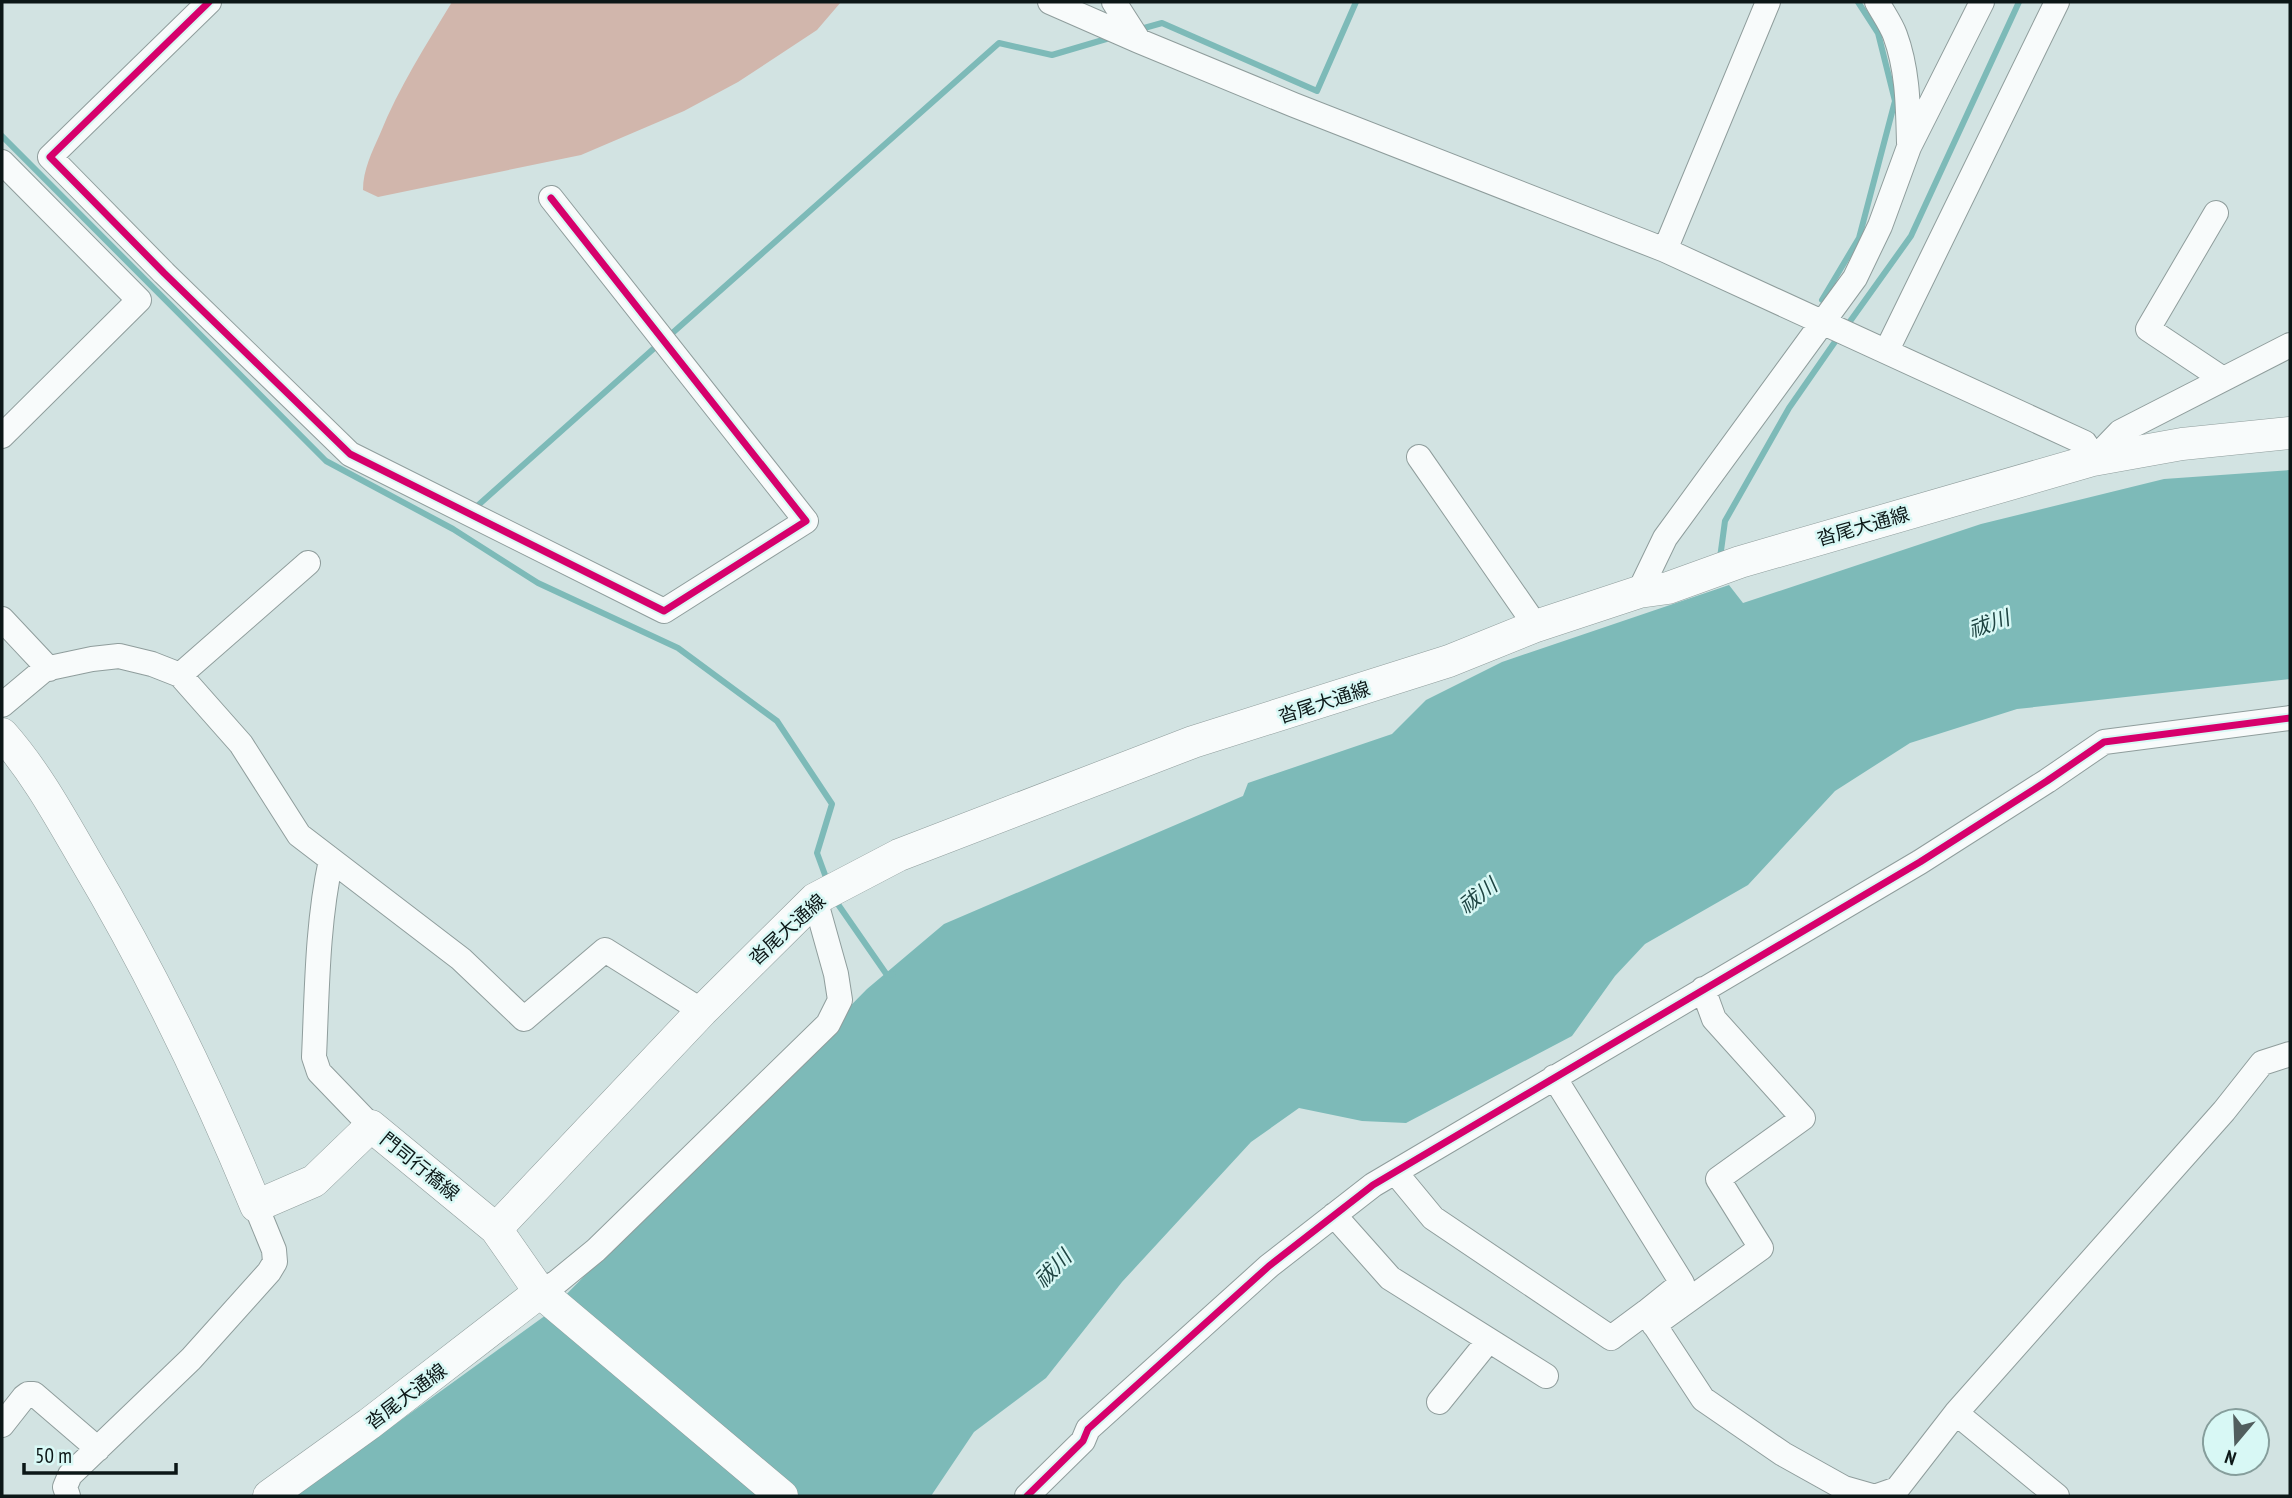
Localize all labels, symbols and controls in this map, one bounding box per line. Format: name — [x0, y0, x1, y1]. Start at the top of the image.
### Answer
street label: 沓尾大通線 — [1814, 501, 1912, 551]
water label: 祓川 — [1965, 603, 2015, 643]
street label: 沓尾大通線 — [1275, 676, 1373, 728]
water label: 祓川 — [1453, 871, 1504, 919]
street label: 沓尾大通線 — [744, 888, 830, 970]
street label: 門司行橋線 — [376, 1127, 464, 1205]
water label: 祓川 — [1028, 1243, 1078, 1293]
street label: 沓尾大通線 — [361, 1358, 451, 1434]
north arrow — [2201, 1407, 2271, 1477]
scale bar — [24, 1432, 177, 1476]
text: 50 m — [35, 1442, 72, 1469]
text: N — [2222, 1445, 2239, 1471]

